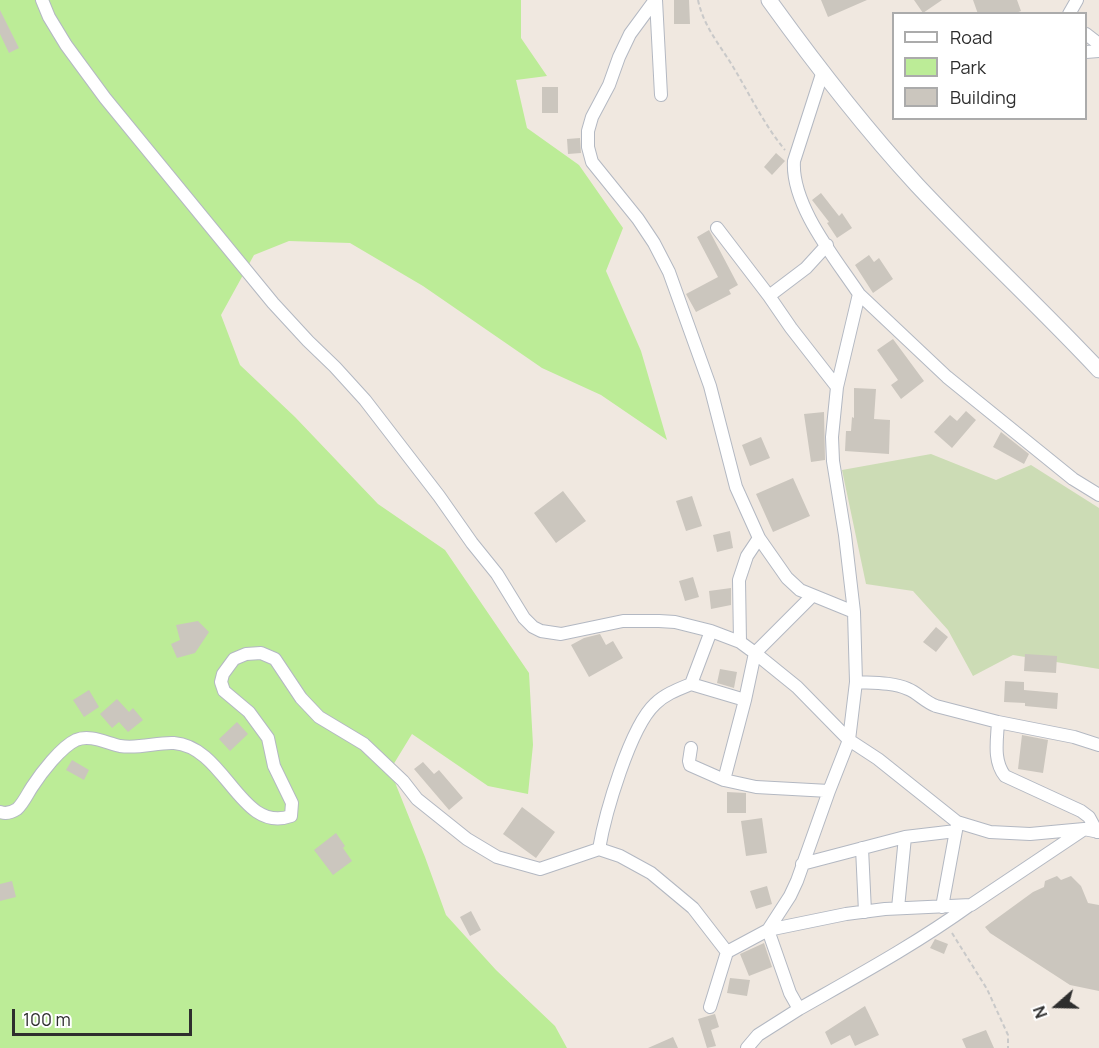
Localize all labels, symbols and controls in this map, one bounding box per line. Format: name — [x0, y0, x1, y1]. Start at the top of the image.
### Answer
legend — [892, 12, 1087, 120]
text: Road — [950, 25, 993, 49]
text: Park — [950, 55, 986, 79]
text: Building — [950, 85, 1016, 109]
north arrow — [1027, 976, 1087, 1036]
scale bar — [15, 997, 195, 1035]
text: N — [1028, 1003, 1052, 1021]
text: 100 m — [23, 1007, 71, 1031]

